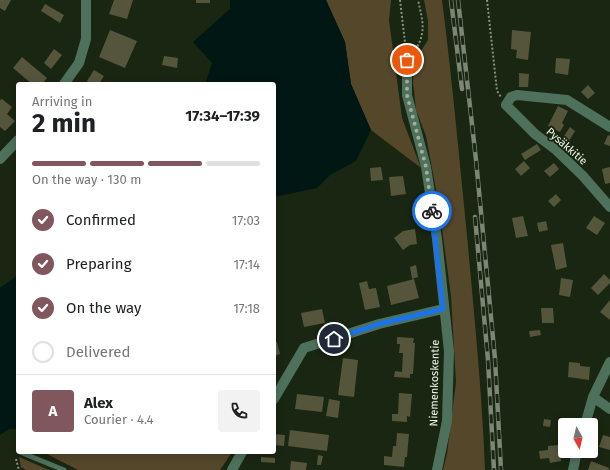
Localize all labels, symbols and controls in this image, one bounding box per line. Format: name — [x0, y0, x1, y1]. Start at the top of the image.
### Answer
pin — [390, 43, 424, 77]
icon: bag — [396, 49, 418, 71]
text: Arriving in — [32, 94, 92, 109]
text: 17:34–17:39 — [185, 107, 260, 125]
text: 2 min — [32, 108, 96, 139]
street label: Pysäkkitie — [543, 125, 590, 168]
text: On the way · 130 m — [32, 172, 141, 187]
courier — [412, 191, 452, 231]
icon: bike — [421, 200, 443, 222]
icon: check — [32, 209, 54, 231]
text: Confirmed — [66, 211, 136, 229]
text: 17:03 — [232, 213, 260, 228]
icon: check — [32, 253, 54, 275]
text: Preparing — [66, 255, 131, 273]
text: 17:14 — [233, 257, 260, 272]
icon: check — [32, 297, 54, 319]
text: On the way — [66, 299, 141, 317]
text: 17:18 — [233, 301, 260, 316]
pin — [317, 322, 351, 356]
icon: home — [323, 328, 345, 350]
street label: Niemenkoskentie — [427, 340, 442, 426]
text: Delivered — [66, 343, 130, 361]
button: phone — [218, 390, 260, 432]
text: Alex — [84, 394, 113, 412]
text: A — [49, 402, 57, 420]
text: Courier · 4.4 — [84, 412, 154, 427]
north arrow — [558, 418, 598, 458]
map controls — [558, 418, 598, 458]

